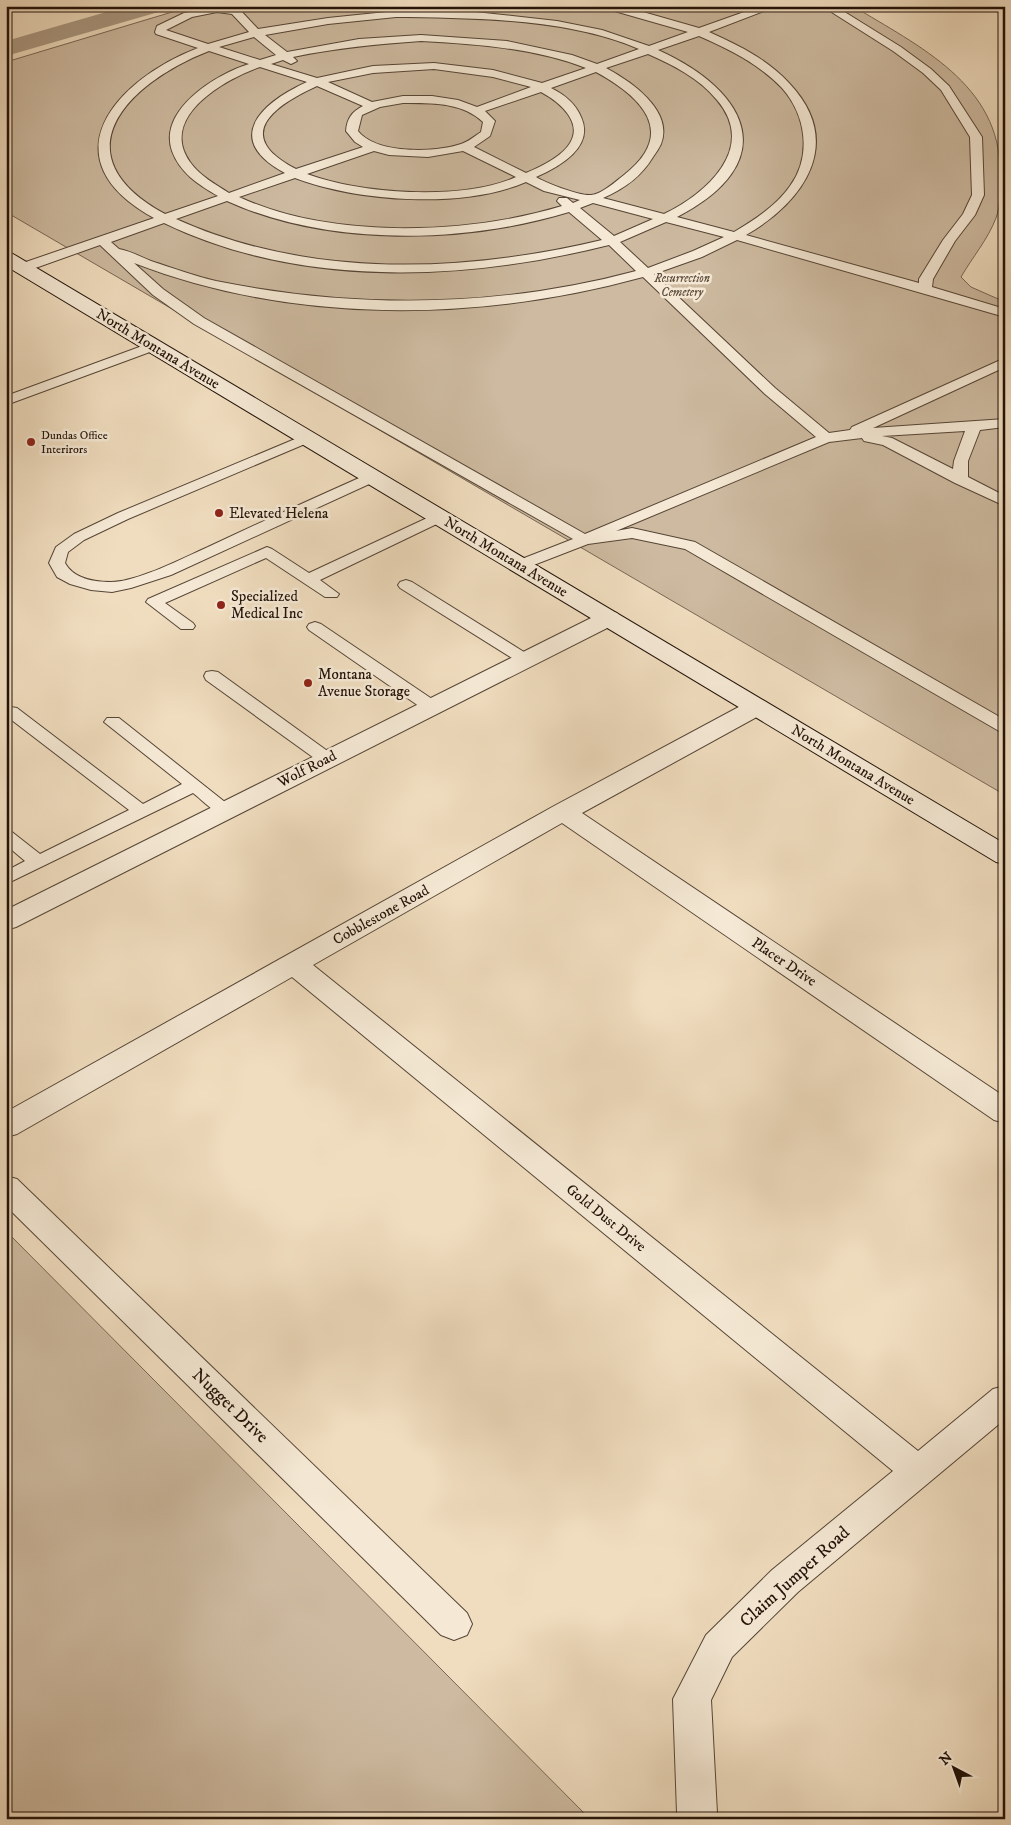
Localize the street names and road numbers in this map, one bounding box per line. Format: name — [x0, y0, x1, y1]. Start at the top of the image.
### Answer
street label: North Montana Avenue — [93, 305, 223, 393]
street label: North Montana Avenue — [441, 513, 571, 601]
street label: North Montana Avenue — [788, 721, 918, 809]
street label: Wolf Road — [273, 746, 340, 792]
street label: Cobblestone Road — [329, 880, 433, 949]
street label: Placer Drive — [748, 933, 820, 991]
street label: Gold Dust Drive — [562, 1180, 650, 1256]
street label: Nugget Drive — [187, 1364, 273, 1448]
street label: Claim Jumper Road — [735, 1522, 855, 1632]

